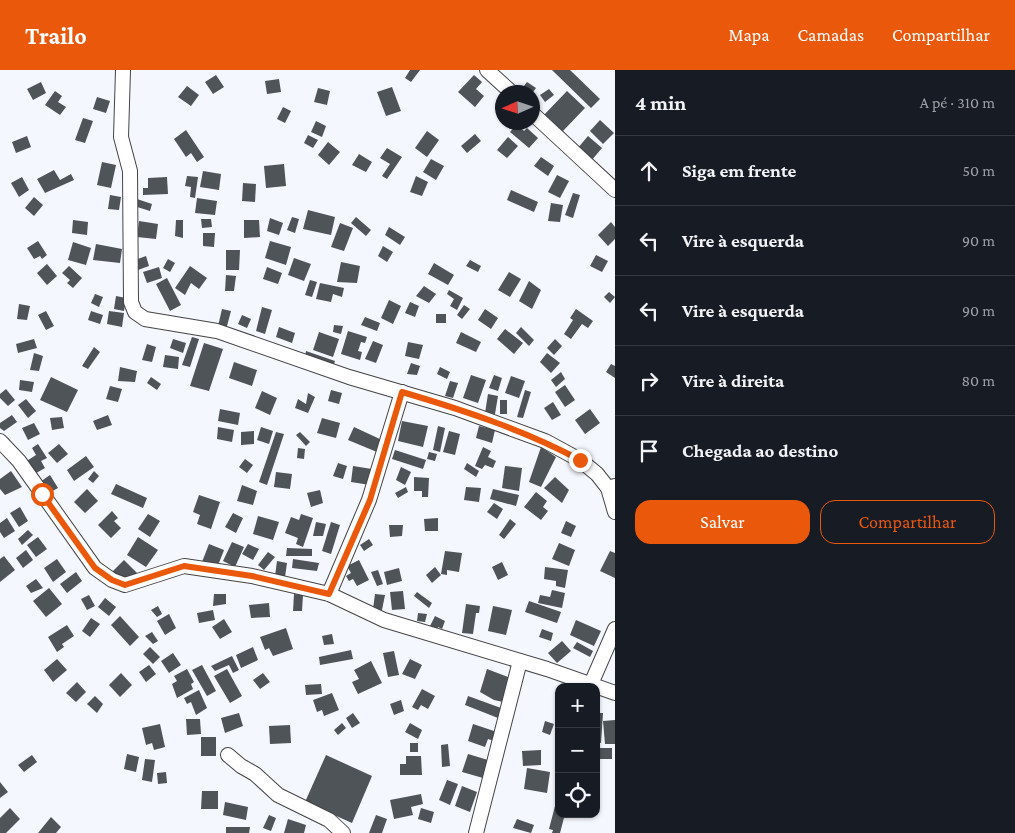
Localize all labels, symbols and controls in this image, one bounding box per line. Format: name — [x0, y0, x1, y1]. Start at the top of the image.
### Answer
text: Trailo — [25, 22, 87, 49]
text: Mapa — [729, 25, 770, 45]
text: Camadas — [798, 25, 864, 45]
text: Compartilhar — [892, 25, 990, 45]
north arrow — [495, 85, 540, 130]
text: 4 min — [635, 91, 686, 115]
text: A pé · 310 m — [920, 94, 995, 111]
icon: ahead — [635, 157, 663, 185]
text: Siga em frente — [682, 160, 796, 181]
text: 50 m — [963, 162, 995, 179]
icon: left — [635, 227, 663, 255]
text: Vire à esquerda — [682, 230, 804, 251]
text: 90 m — [962, 232, 995, 249]
icon: left — [635, 297, 663, 325]
text: Vire à esquerda — [682, 300, 804, 321]
text: 90 m — [962, 302, 995, 319]
icon: right — [635, 367, 663, 395]
text: Vire à direita — [682, 370, 784, 391]
text: 80 m — [961, 372, 995, 389]
icon: arrive — [635, 437, 663, 465]
text: Chegada ao destino — [682, 440, 838, 461]
route end — [569, 449, 592, 472]
route start — [31, 483, 54, 506]
button: Salvar — [635, 500, 810, 544]
button: Compartilhar — [820, 500, 995, 544]
map controls — [555, 683, 600, 818]
button: + — [555, 683, 600, 728]
button: − — [555, 728, 600, 773]
button: locate — [555, 773, 600, 818]

